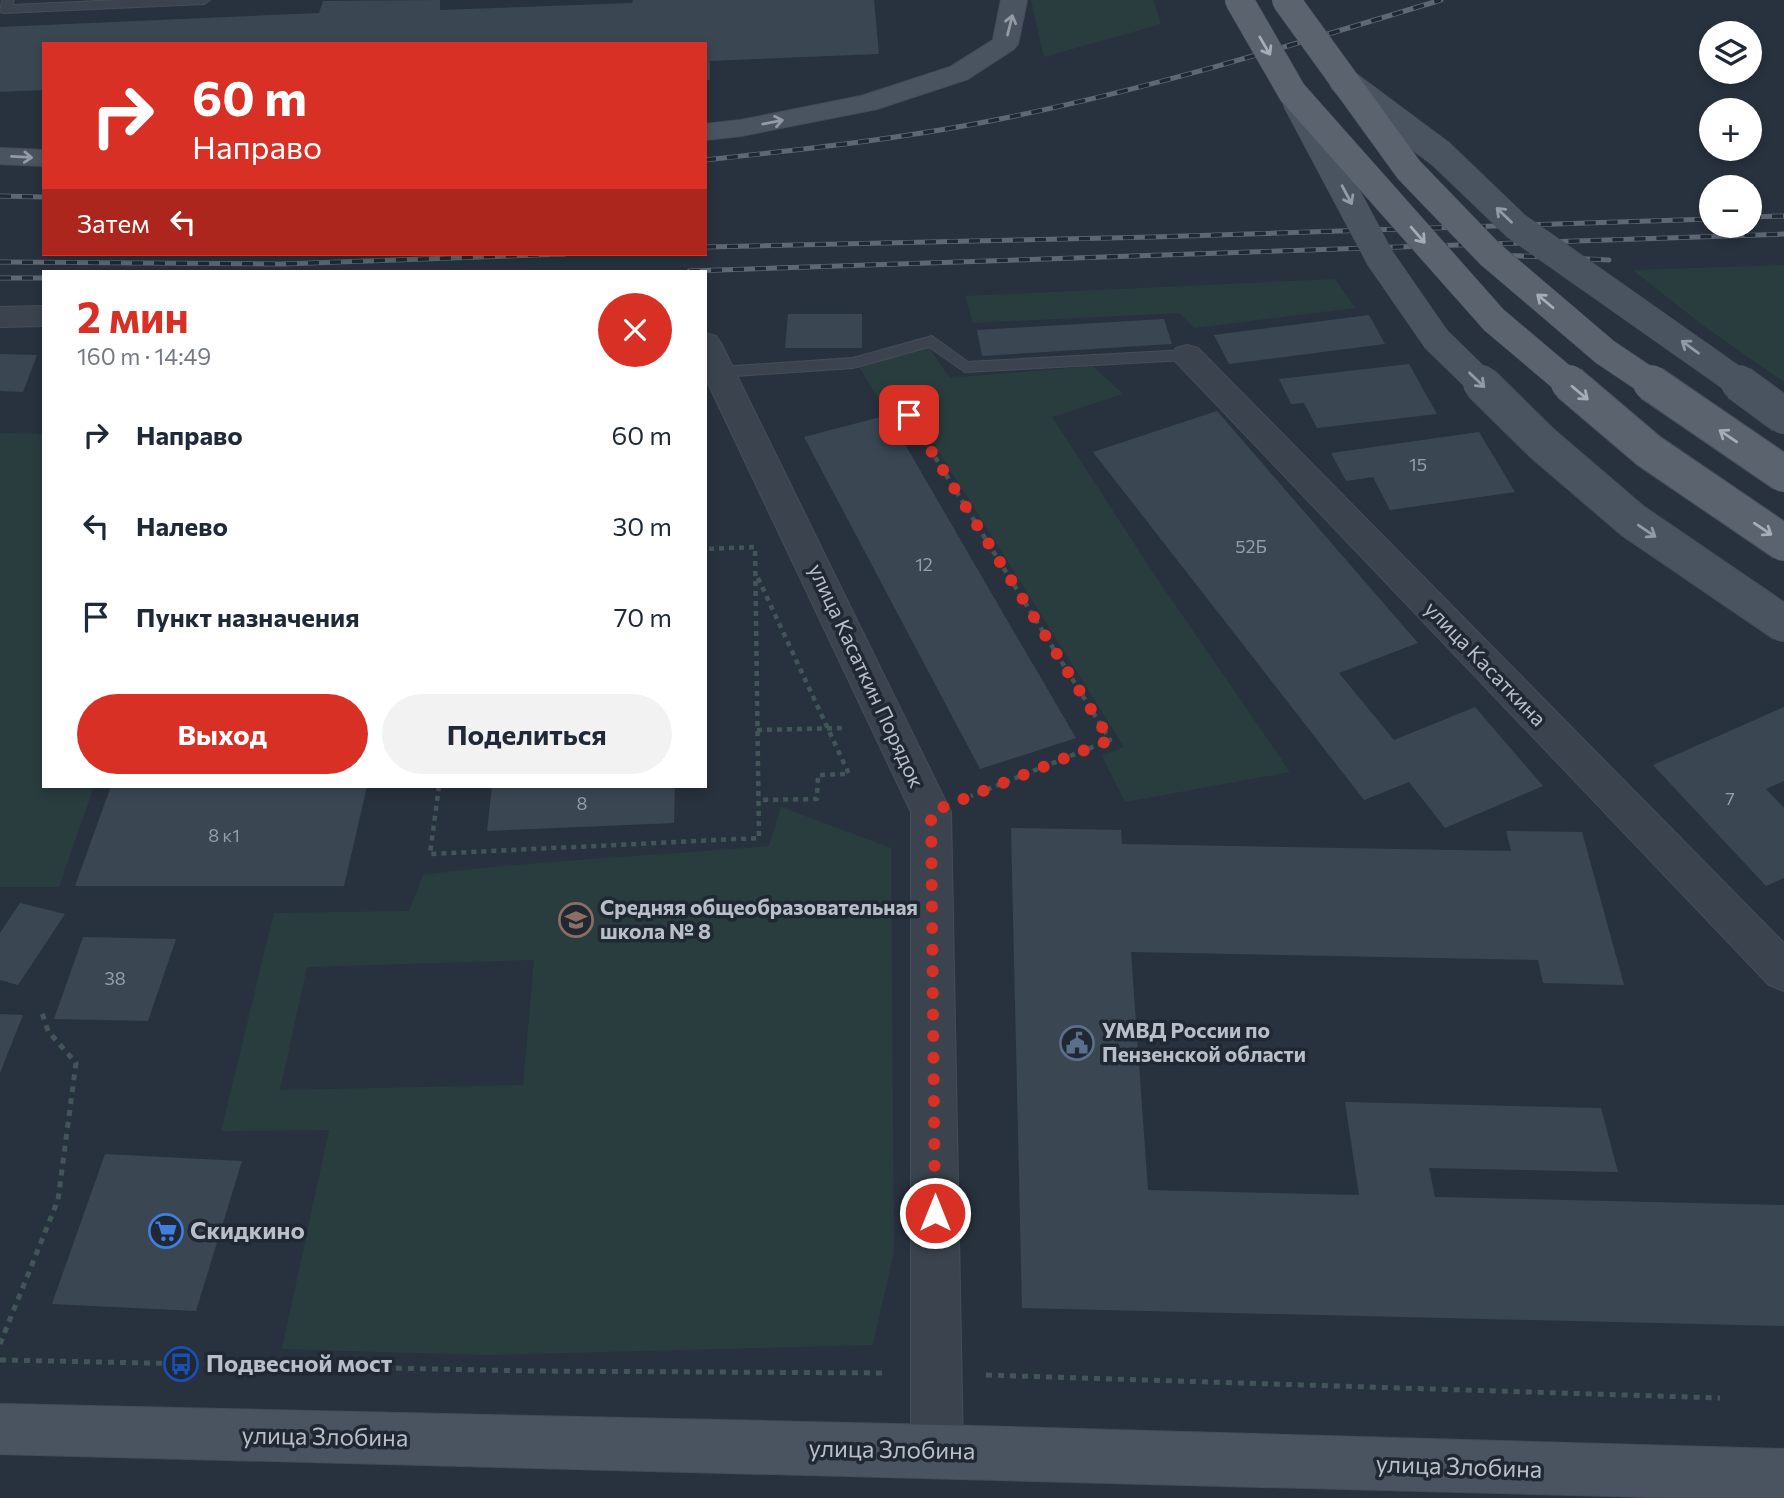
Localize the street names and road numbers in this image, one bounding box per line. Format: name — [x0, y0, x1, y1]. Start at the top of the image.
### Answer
street label: улица Касаткин Порядок — [804, 559, 930, 791]
street label: улица Касаткина — [1420, 595, 1552, 731]
street label: улица Злобина — [241, 1420, 409, 1451]
street label: улица Злобина — [808, 1433, 976, 1464]
street label: улица Злобина — [1375, 1448, 1543, 1483]

